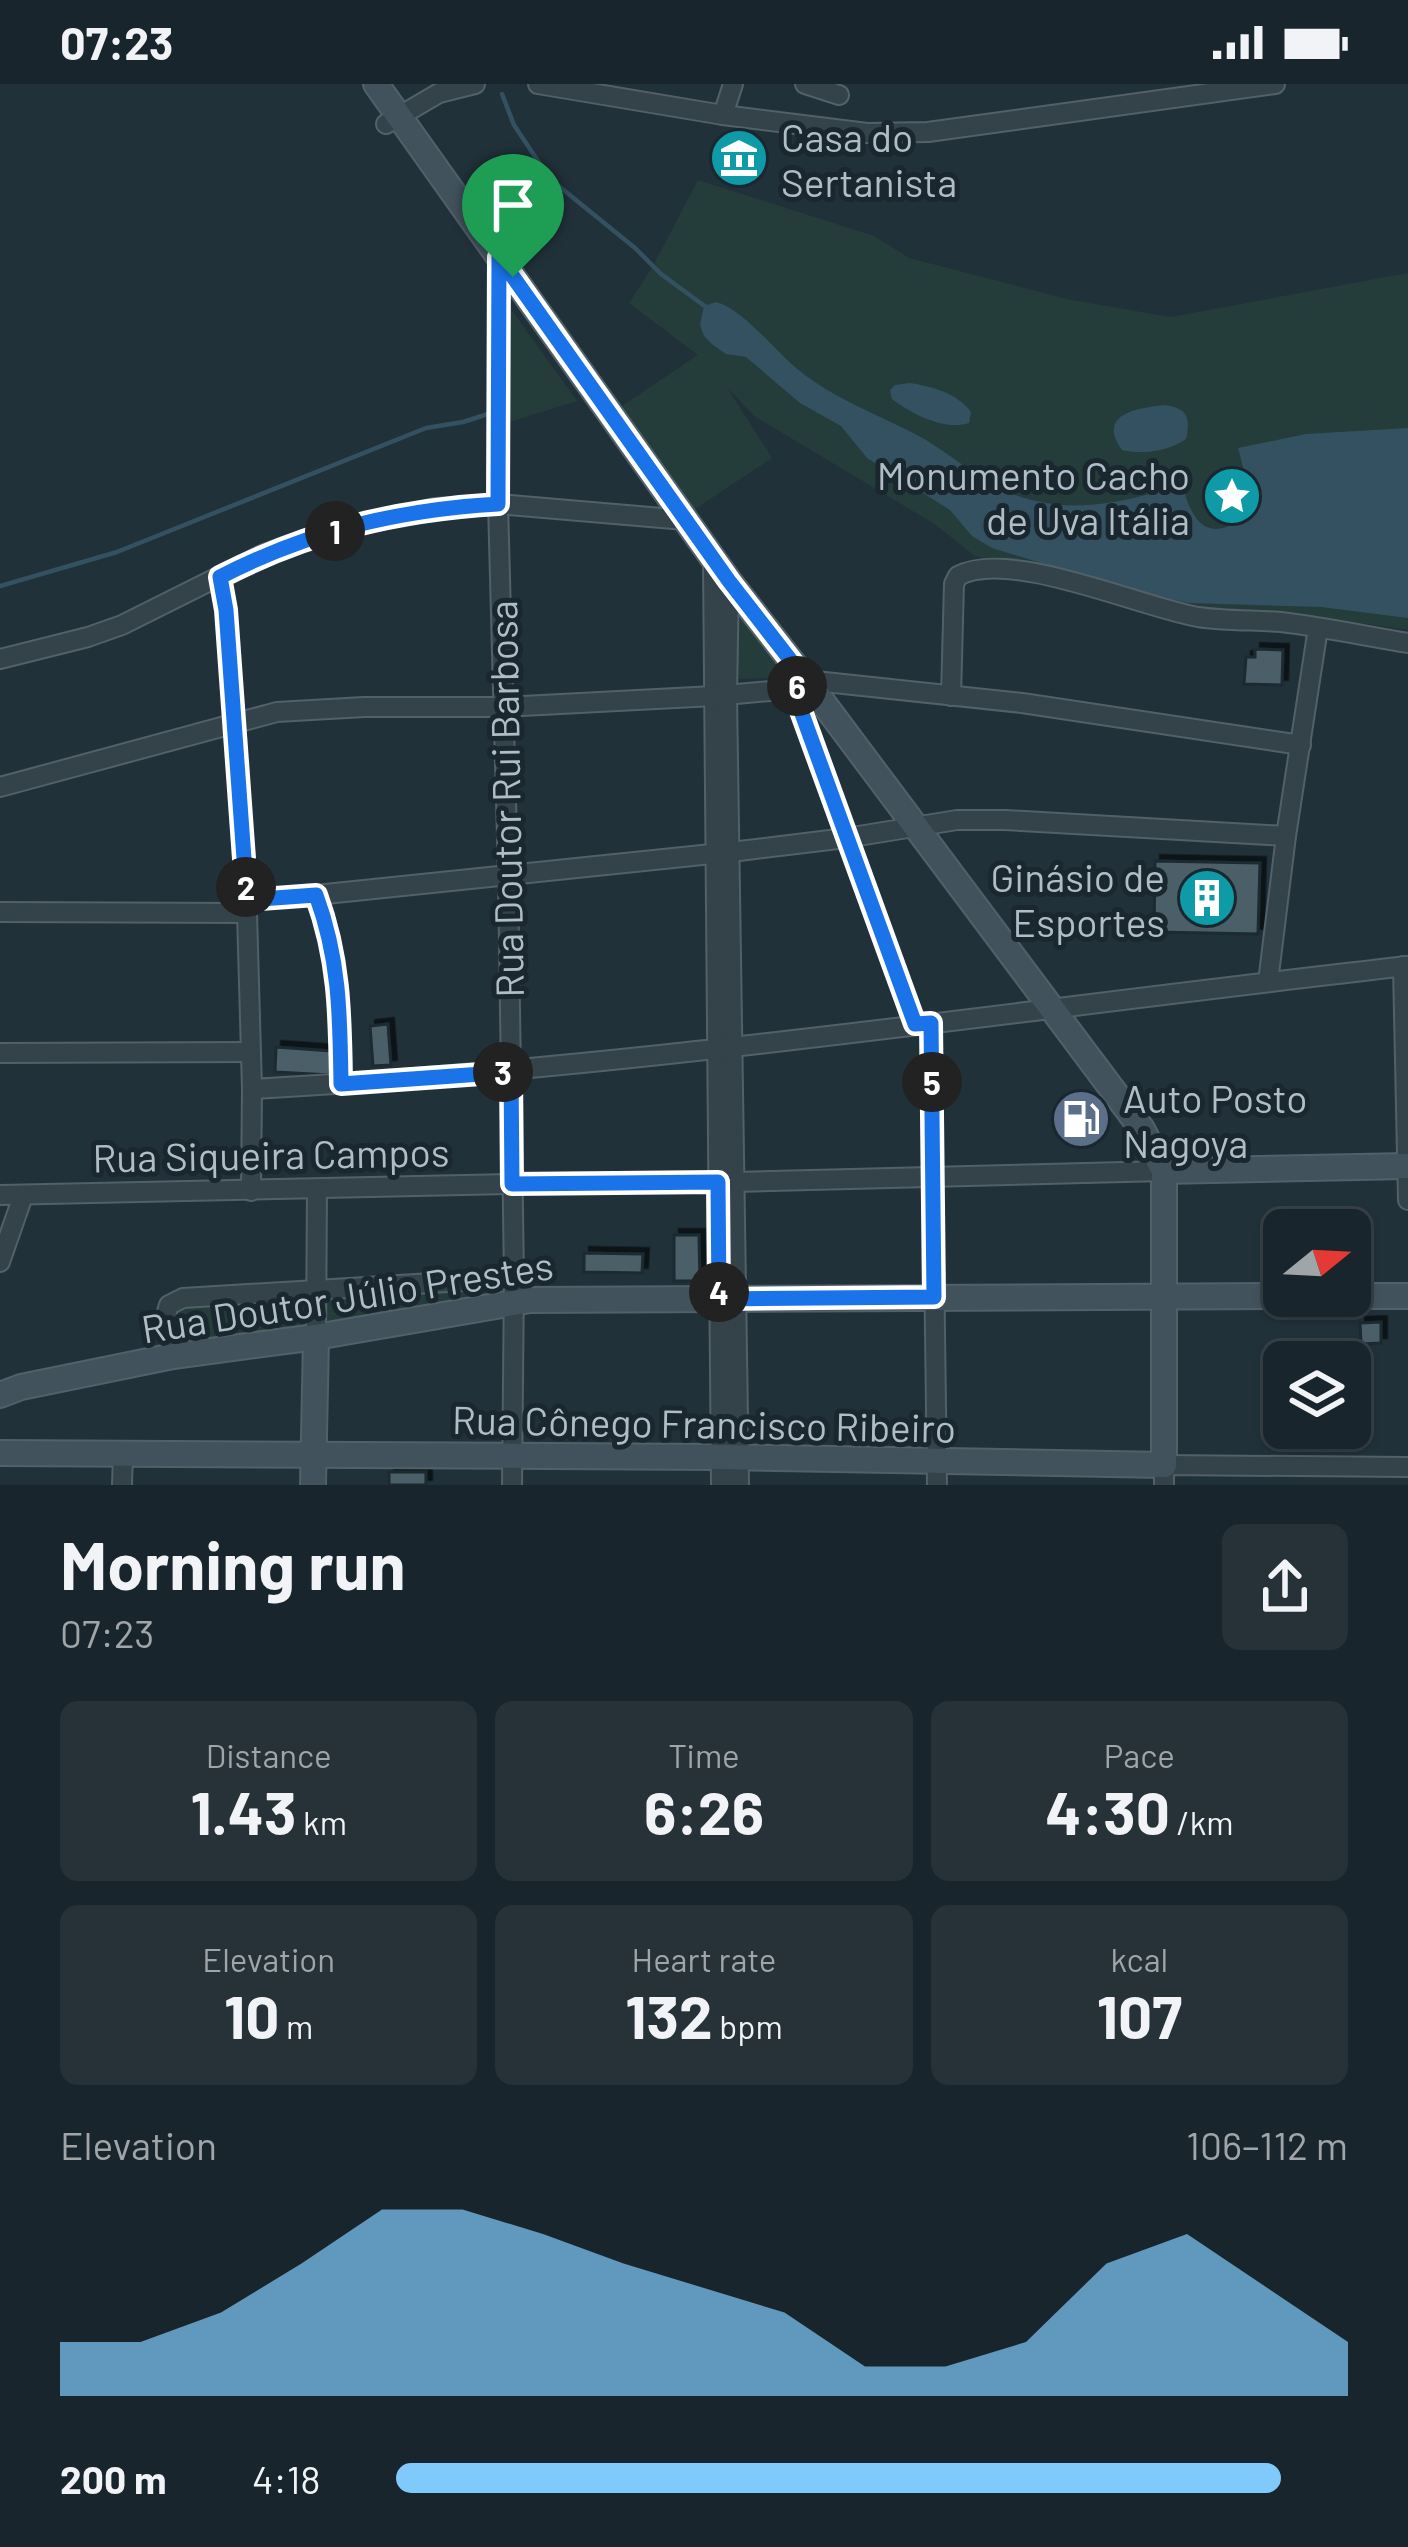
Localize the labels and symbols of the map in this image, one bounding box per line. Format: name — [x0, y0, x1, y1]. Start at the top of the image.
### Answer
place label: Casa do Sertanista — [781, 113, 957, 205]
museum icon: Casa do Sertanista — [708, 127, 770, 189]
pin — [462, 154, 564, 277]
place label: Monumento Cacho de Uva Itália — [877, 451, 1190, 543]
place icon: Monumento Cacho de Uva Itália — [1201, 465, 1263, 527]
pin: 1 — [305, 501, 365, 561]
street label: Rua Doutor Rui Barbosa — [478, 600, 532, 998]
pin: 6 — [767, 656, 827, 716]
place label: Ginásio de Esportes — [990, 853, 1165, 945]
pin: 2 — [216, 857, 276, 917]
building icon: Ginásio de Esportes — [1176, 867, 1238, 929]
pin: 3 — [473, 1042, 533, 1102]
pin: 5 — [902, 1052, 962, 1112]
place label: Auto Posto Nagoya — [1123, 1074, 1307, 1166]
fuel station icon: Auto Posto Nagoya — [1050, 1088, 1112, 1150]
street label: Rua Siqueira Campos — [92, 1127, 450, 1181]
north arrow — [1263, 1209, 1371, 1317]
street label: Rua Doutor Júlio Prestes — [138, 1240, 556, 1352]
pin: 4 — [689, 1262, 749, 1322]
street label: Rua Cônego Francisco Ribeiro — [452, 1395, 956, 1451]

